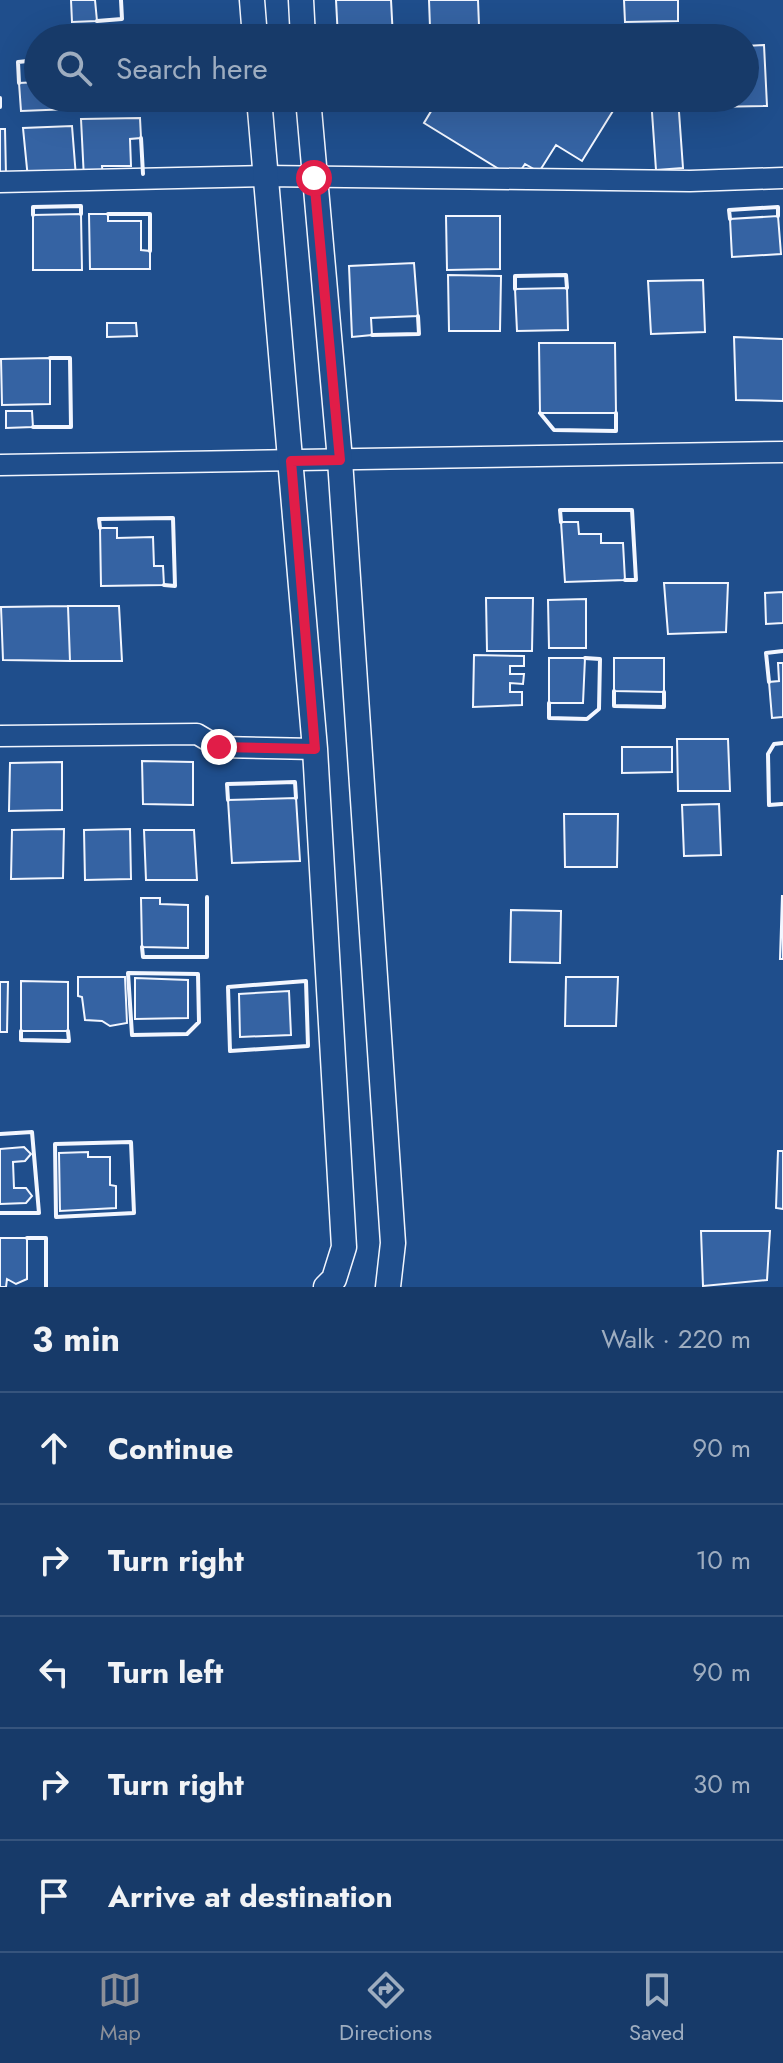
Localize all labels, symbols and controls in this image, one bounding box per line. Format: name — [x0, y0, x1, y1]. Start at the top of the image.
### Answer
search box — [24, 24, 759, 112]
icon: search — [52, 46, 96, 90]
text: Search here — [116, 47, 268, 90]
route start — [296, 160, 332, 196]
route end — [201, 729, 237, 765]
text: 3 min — [32, 1315, 120, 1364]
text: Walk · 220 m — [601, 1320, 751, 1358]
icon: ahead — [32, 1426, 76, 1470]
text: Continue — [108, 1427, 234, 1470]
text: 90 m — [692, 1429, 751, 1467]
icon: right — [32, 1538, 76, 1582]
text: Turn right — [108, 1539, 244, 1582]
text: 10 m — [696, 1541, 751, 1579]
icon: left — [32, 1650, 76, 1694]
text: Turn left — [108, 1651, 223, 1694]
text: 90 m — [692, 1653, 751, 1691]
icon: right — [32, 1762, 76, 1806]
text: Turn right — [108, 1763, 244, 1806]
text: 30 m — [693, 1765, 751, 1803]
icon: arrive — [32, 1874, 76, 1918]
text: Arrive at destination — [108, 1875, 393, 1918]
tab: Map — [98, 1968, 142, 2048]
tab: Directions — [339, 1968, 432, 2048]
tab: Saved — [629, 1968, 685, 2048]

